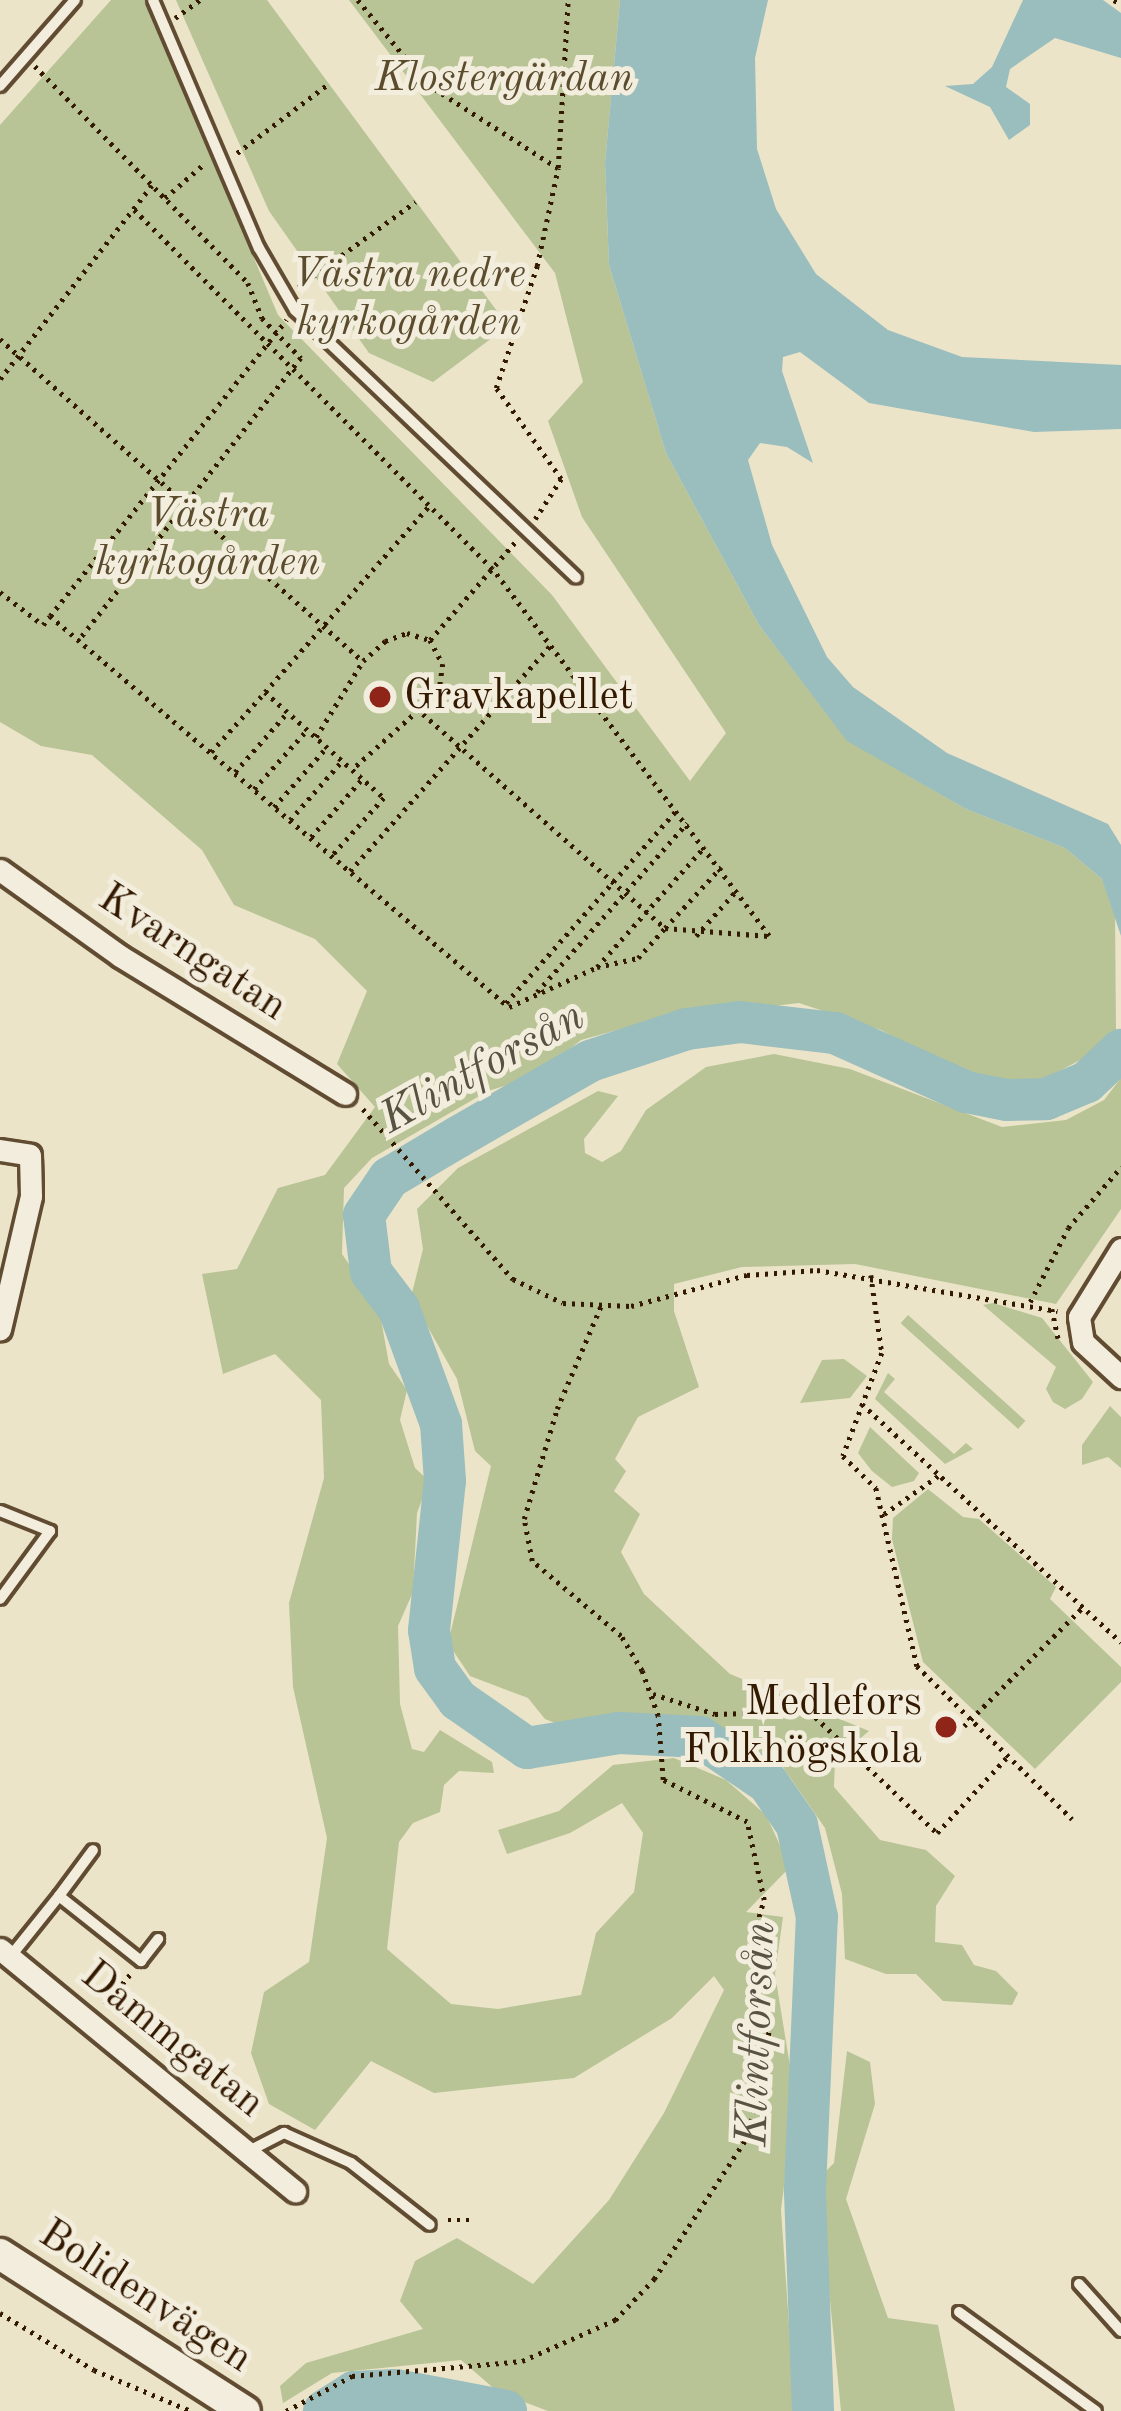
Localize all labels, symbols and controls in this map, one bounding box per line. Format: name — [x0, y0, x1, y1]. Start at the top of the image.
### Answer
park label: Klostergärdan — [374, 54, 634, 104]
park label: Västra nedre kyrkogården — [292, 250, 526, 348]
park label: Västra kyrkogården — [96, 490, 320, 588]
place label: Gravkapellet — [404, 672, 633, 722]
marker: Gravkapellet — [367, 684, 393, 710]
street label: Kvarngatan — [88, 873, 296, 1033]
water label: Klintforsån — [371, 991, 595, 1147]
place label: Medlefors Folkhögskola — [683, 1678, 922, 1776]
marker: Medlefors Folkhögskola — [933, 1714, 959, 1740]
water label: Klintforsån — [727, 1920, 789, 2148]
street label: Dammgatan — [70, 1951, 274, 2129]
street label: Bolidenvägen — [29, 2209, 261, 2385]

